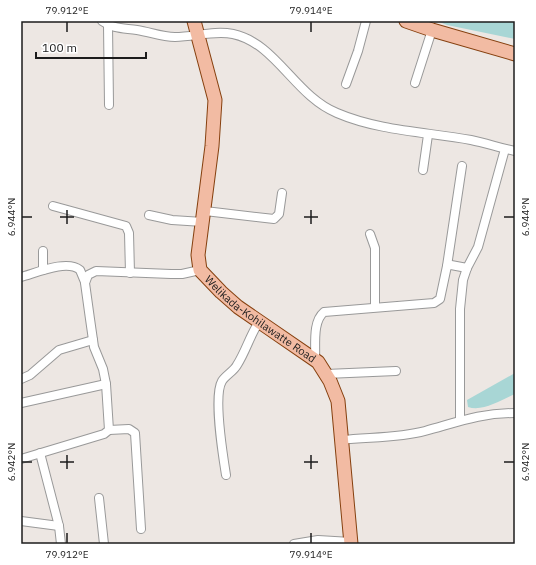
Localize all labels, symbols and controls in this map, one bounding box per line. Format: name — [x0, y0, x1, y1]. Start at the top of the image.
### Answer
text: 79.912°E — [45, 4, 89, 17]
text: 79.914°E — [289, 4, 333, 17]
scale bar — [36, 34, 146, 60]
text: 100 m — [42, 40, 77, 55]
text: 6.944°N — [5, 198, 18, 236]
text: 6.944°N — [519, 198, 532, 236]
street label: Welikada-Kohilawatte Road — [202, 272, 319, 366]
text: 6.942°N — [5, 443, 18, 481]
text: 6.942°N — [519, 443, 532, 481]
text: 79.912°E — [45, 548, 89, 561]
text: 79.914°E — [289, 548, 333, 561]

